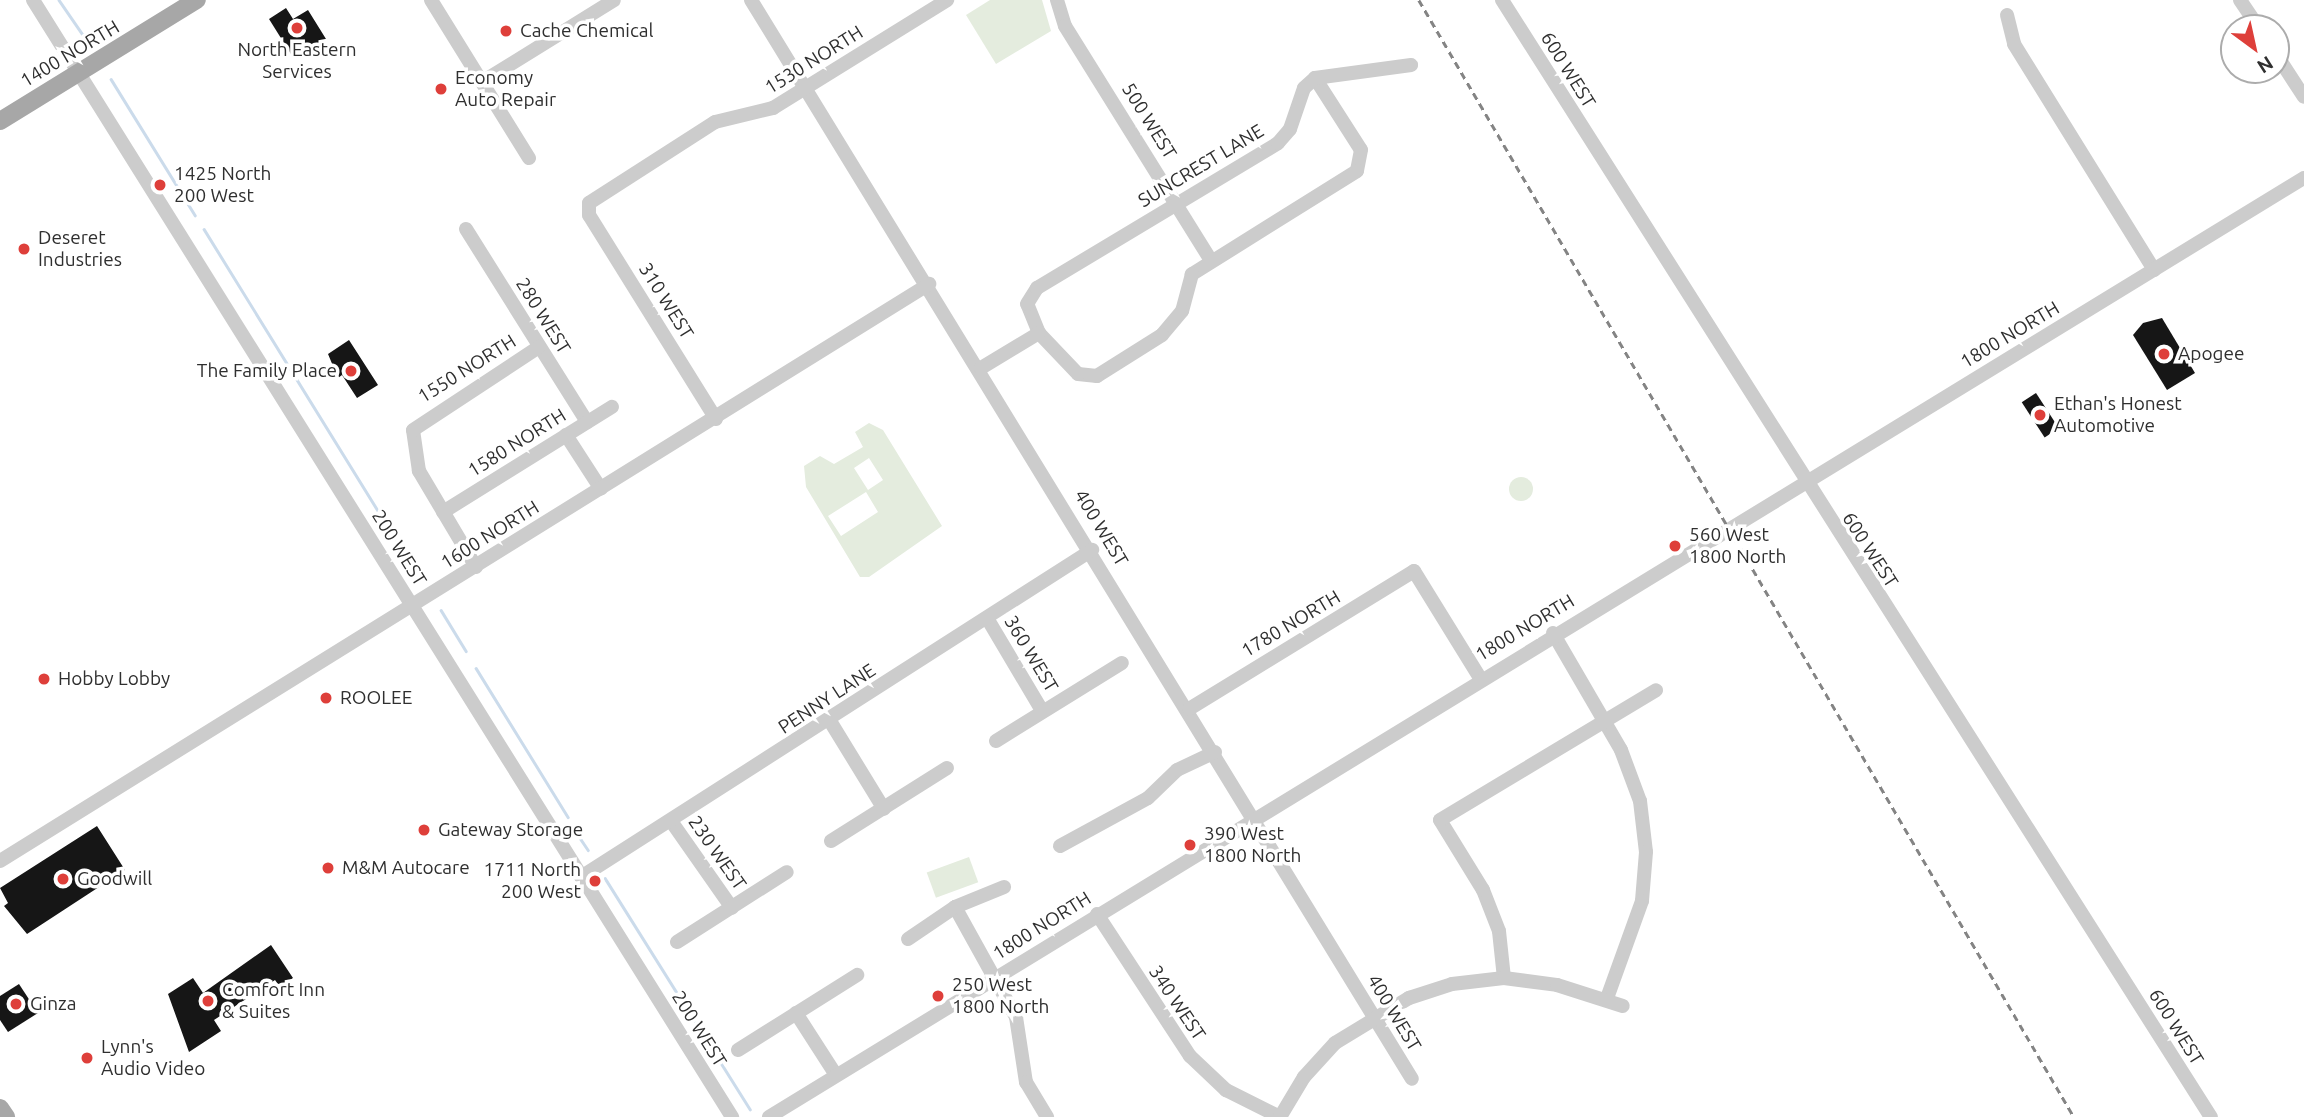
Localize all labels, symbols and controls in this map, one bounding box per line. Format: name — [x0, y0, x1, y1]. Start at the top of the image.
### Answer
north arrow — [2220, 14, 2290, 84]
street label: 1400 NORTH — [16, 16, 124, 92]
marker: North Eastern Services — [289, 20, 305, 36]
place label: Cache Chemical — [520, 20, 653, 42]
street label: 1530 NORTH — [761, 21, 867, 99]
marker: Cache Chemical — [498, 23, 514, 39]
street label: 600 WEST — [1536, 28, 1600, 112]
place label: North Eastern Services — [237, 39, 357, 83]
text: N — [2253, 52, 2277, 78]
place label: Economy Auto Repair — [455, 67, 556, 111]
street label: 500 WEST — [1117, 79, 1181, 163]
marker: Economy Auto Repair — [433, 81, 449, 97]
street label: SUNCREST LANE — [1134, 120, 1268, 212]
place label: 1425 North 200 West — [174, 163, 271, 207]
marker: 1425 North 200 West — [152, 177, 168, 193]
place label: Deseret Industries — [38, 227, 122, 271]
marker: Deseret Industries — [16, 241, 32, 257]
street label: 310 WEST — [634, 259, 698, 343]
street label: 280 WEST — [511, 274, 575, 358]
street label: 1800 NORTH — [1956, 297, 2064, 373]
street label: 1550 NORTH — [414, 330, 520, 408]
place label: Apogee — [2178, 343, 2244, 365]
marker: Apogee — [2156, 346, 2172, 362]
place label: The Family Place — [197, 360, 337, 382]
marker: The Family Place — [343, 363, 359, 379]
place label: Ethan's Honest Automotive — [2054, 393, 2182, 437]
street label: 1580 NORTH — [464, 404, 570, 482]
marker: Ethan's Honest Automotive — [2032, 407, 2048, 423]
street label: 400 WEST — [1069, 486, 1133, 570]
street label: 1600 NORTH — [437, 496, 543, 574]
street label: 200 WEST — [367, 506, 431, 590]
street label: 600 WEST — [1837, 508, 1903, 592]
place label: 560 West 1800 North — [1689, 524, 1786, 568]
marker: 560 West 1800 North — [1667, 538, 1683, 554]
street label: 1780 NORTH — [1237, 586, 1345, 662]
street label: 1800 NORTH — [1471, 590, 1579, 666]
street label: 360 WEST — [999, 612, 1063, 696]
street label: PENNY LANE — [774, 659, 880, 739]
place label: Hobby Lobby — [58, 668, 170, 690]
marker: Hobby Lobby — [36, 671, 52, 687]
place label: ROOLEE — [340, 687, 412, 709]
marker: ROOLEE — [318, 690, 334, 706]
street label: 230 WEST — [683, 812, 751, 894]
place label: Gateway Storage — [438, 819, 583, 841]
marker: Gateway Storage — [416, 822, 432, 838]
place label: 390 West 1800 North — [1204, 823, 1301, 867]
marker: 390 West 1800 North — [1182, 837, 1198, 853]
place label: M&M Autocare — [342, 857, 470, 879]
place label: 1711 North 200 West — [484, 859, 581, 903]
marker: M&M Autocare — [320, 860, 336, 876]
place label: Goodwill — [77, 868, 152, 890]
marker: Goodwill — [55, 871, 71, 887]
marker: 1711 North 200 West — [587, 873, 603, 889]
street label: 1800 NORTH — [989, 887, 1095, 965]
street label: 340 WEST — [1144, 961, 1210, 1045]
street label: 400 WEST — [1362, 971, 1426, 1055]
place label: 250 West 1800 North — [952, 974, 1049, 1018]
place label: Comfort Inn & Suites — [222, 979, 325, 1023]
street label: 600 WEST — [2144, 985, 2208, 1069]
street label: 200 WEST — [667, 987, 731, 1071]
marker: 250 West 1800 North — [930, 988, 946, 1004]
place label: Ginza — [30, 993, 77, 1015]
marker: Comfort Inn & Suites — [200, 993, 216, 1009]
marker: Ginza — [8, 996, 24, 1012]
place label: Lynn's Audio Video — [101, 1036, 205, 1080]
marker: Lynn's Audio Video — [79, 1050, 95, 1066]

